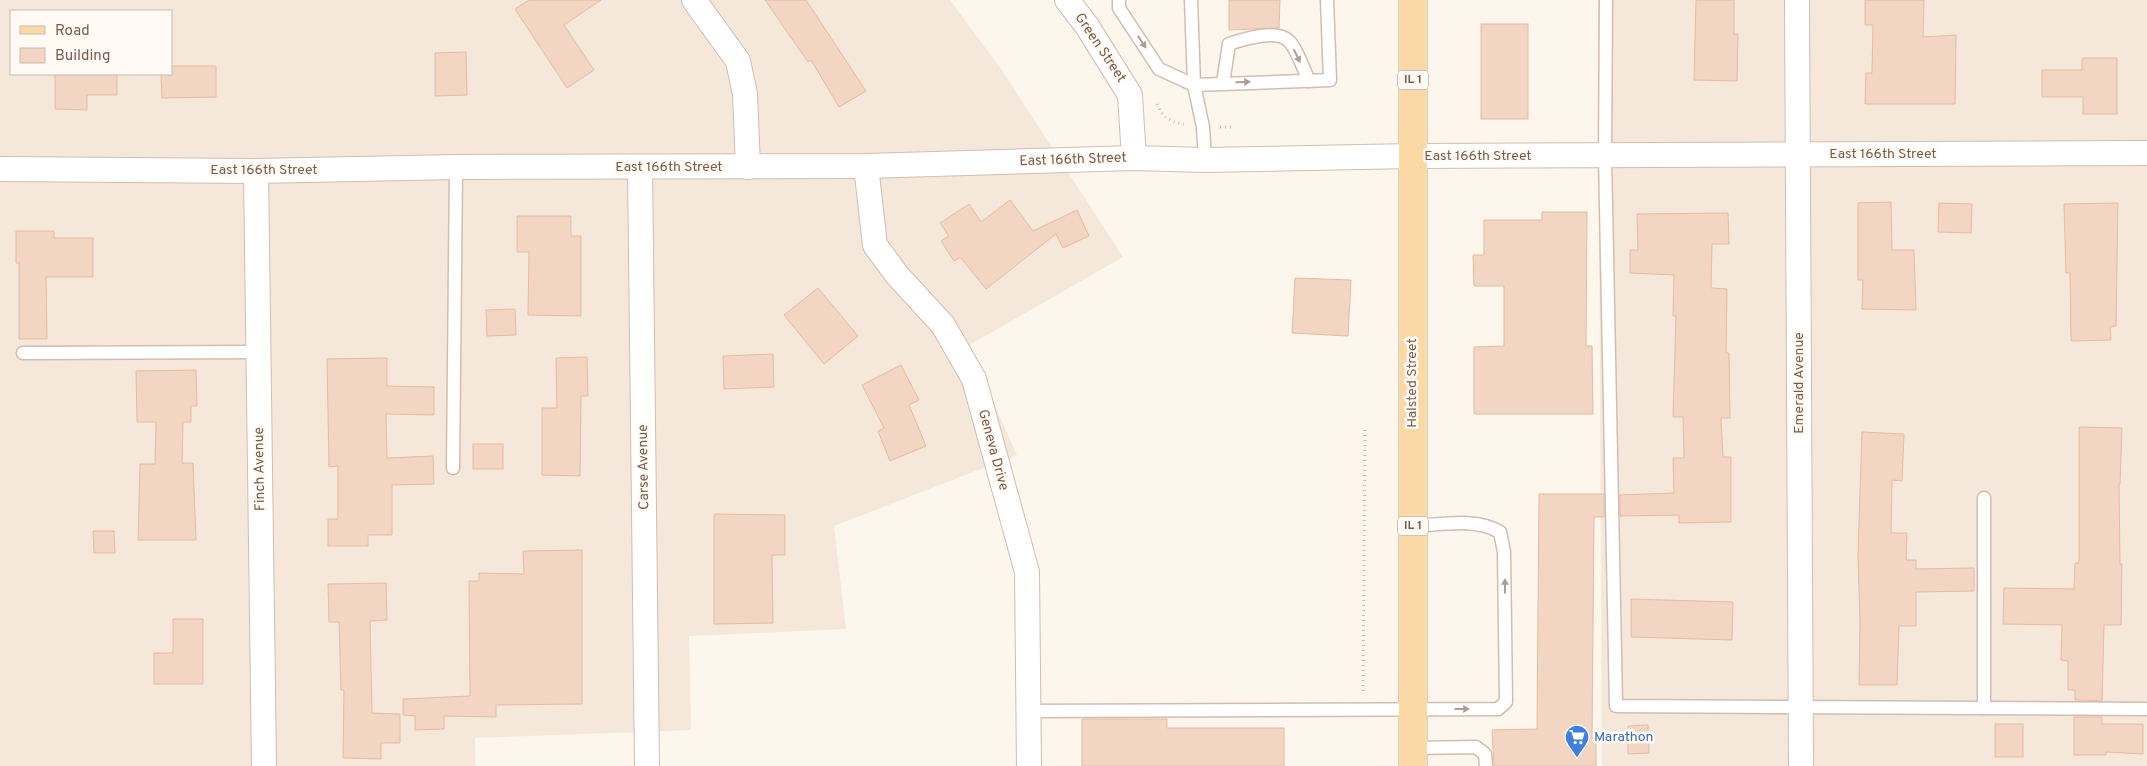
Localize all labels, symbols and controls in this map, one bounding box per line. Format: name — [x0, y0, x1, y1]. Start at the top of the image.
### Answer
legend — [10, 10, 172, 75]
street label: Green Street — [1071, 10, 1129, 86]
text: Road — [55, 22, 90, 41]
one-way arrow — [1137, 35, 1147, 49]
text: Building — [55, 47, 110, 66]
one-way arrow — [1293, 49, 1301, 63]
road number: IL 1 — [1398, 70, 1428, 90]
one-way arrow — [1235, 78, 1251, 86]
street label: East 166th Street — [1829, 146, 1937, 163]
street label: East 166th Street — [1424, 148, 1532, 165]
street label: East 166th Street — [1019, 150, 1127, 170]
street label: East 166th Street — [615, 159, 723, 176]
street label: East 166th Street — [210, 162, 318, 179]
street label: Emerald Avenue — [1791, 332, 1808, 434]
street label: Halsted Street — [1404, 338, 1421, 428]
street label: Geneva Drive — [974, 408, 1012, 492]
street label: Carse Avenue — [635, 424, 653, 510]
street label: Finch Avenue — [251, 427, 269, 511]
road number: IL 1 — [1398, 516, 1428, 536]
one-way arrow — [1501, 578, 1509, 594]
one-way arrow — [1454, 705, 1470, 713]
supermarket icon: Marathon — [1564, 724, 1590, 758]
place label: Marathon — [1594, 729, 1653, 746]

